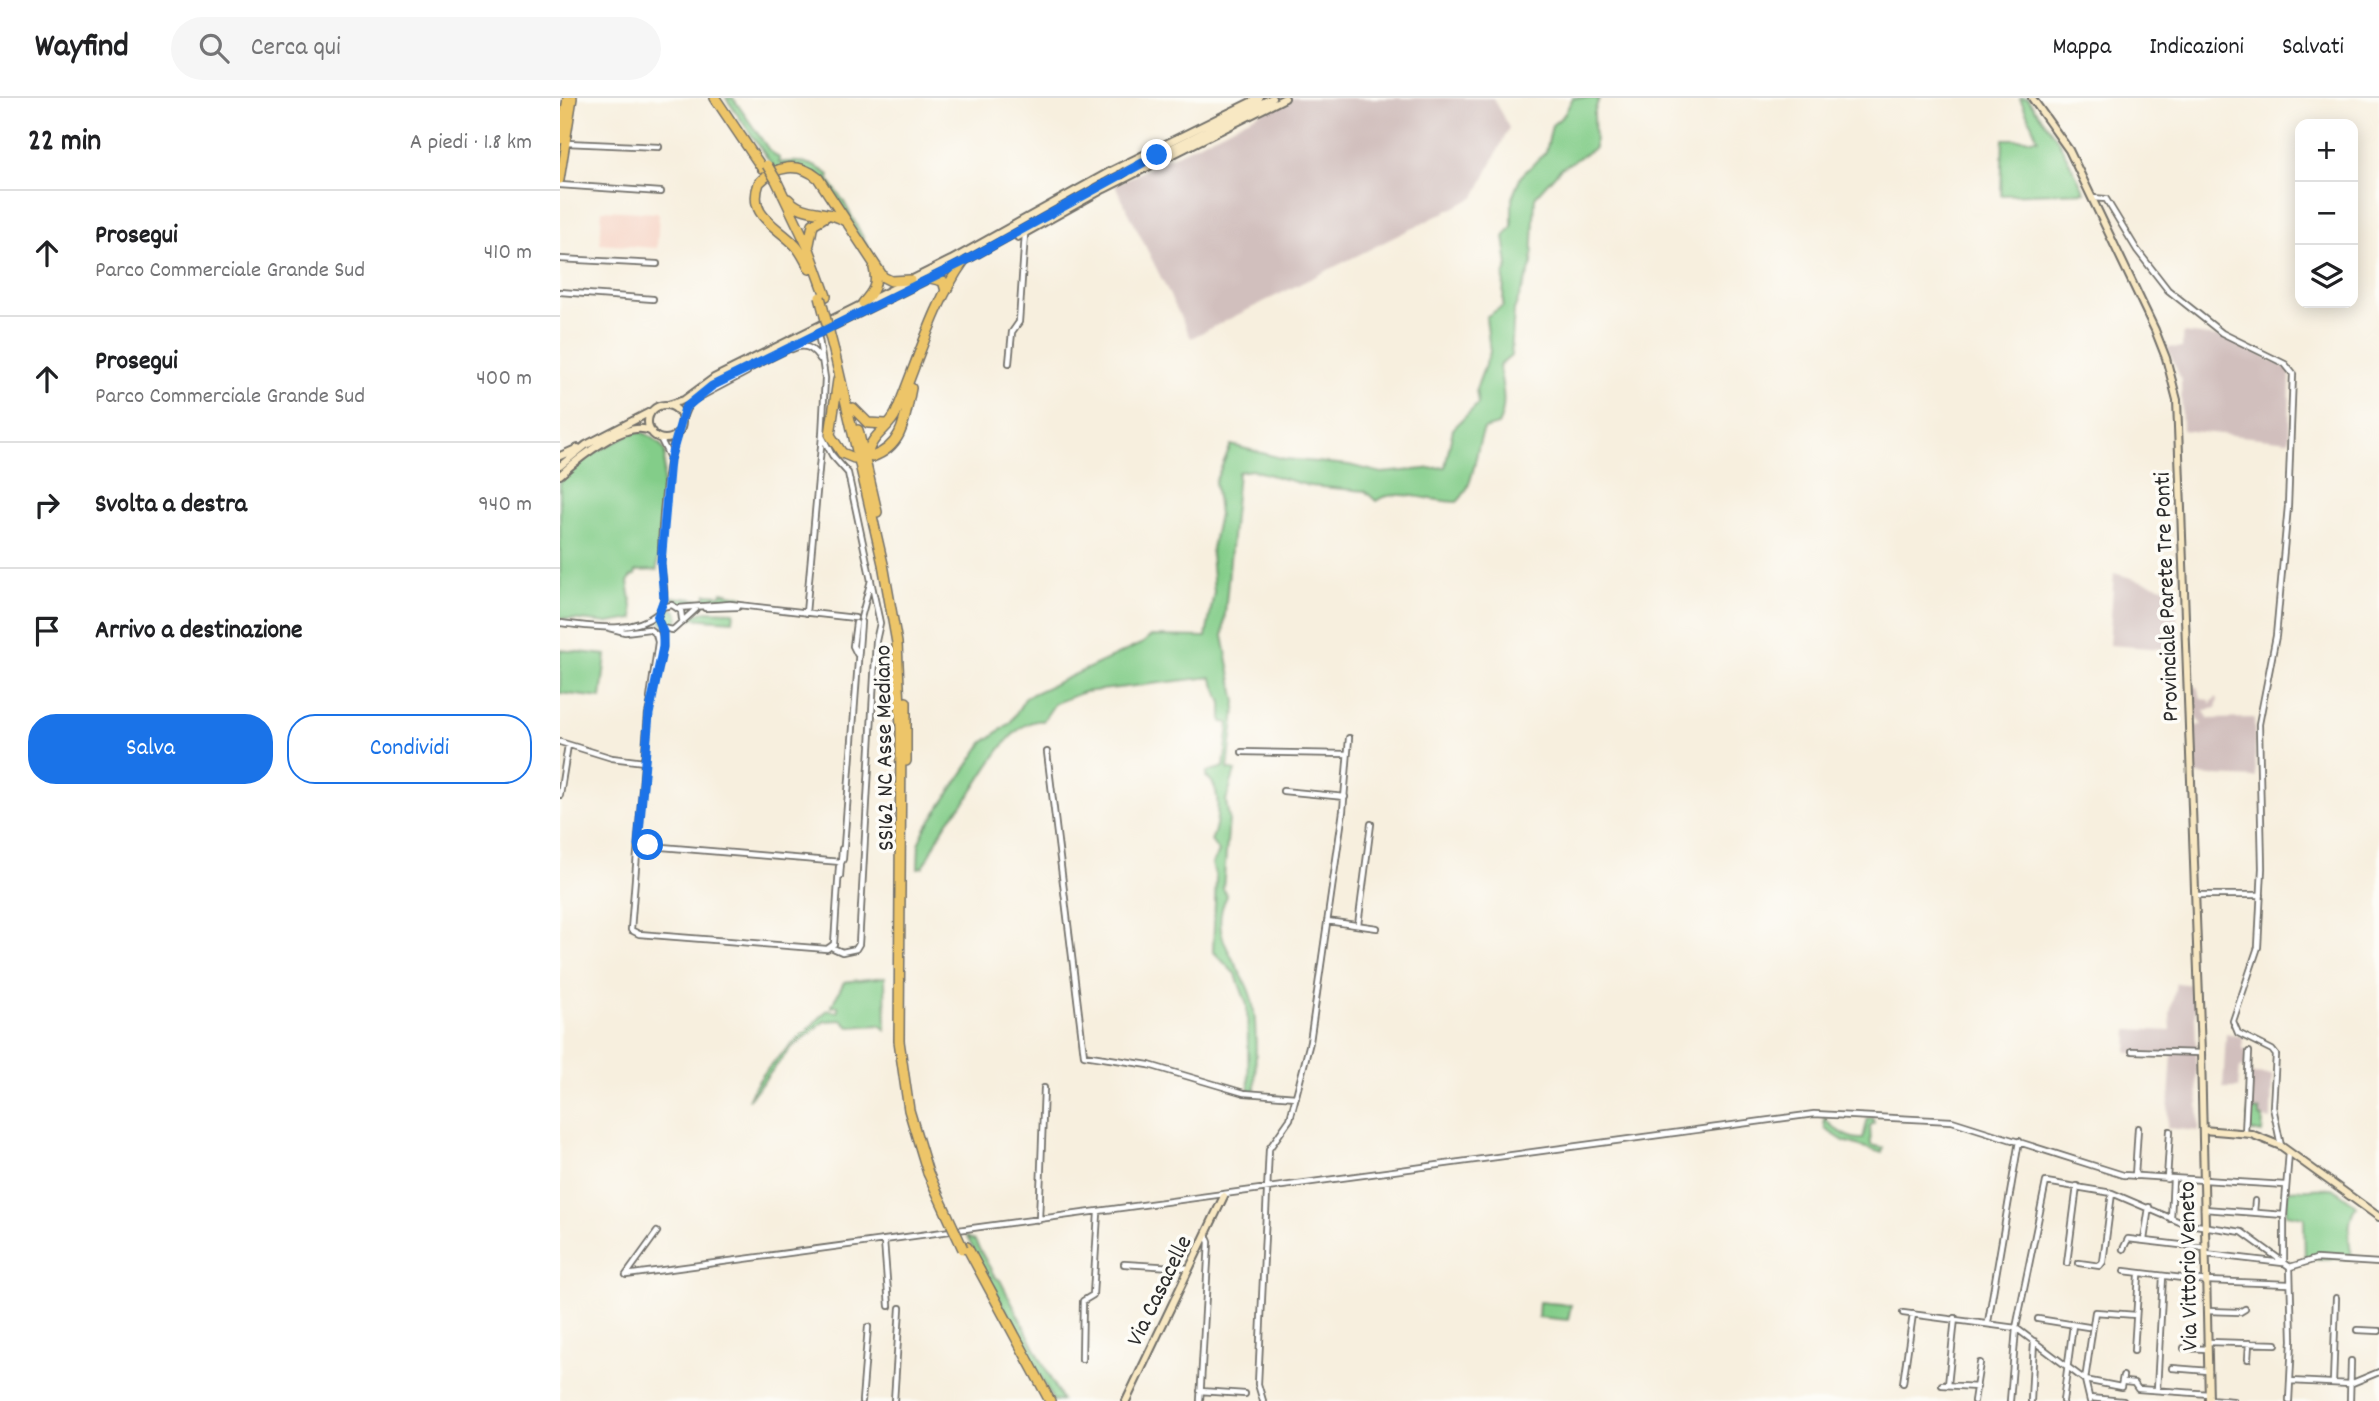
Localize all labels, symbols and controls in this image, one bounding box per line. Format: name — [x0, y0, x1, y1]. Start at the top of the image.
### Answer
search box — [171, 17, 661, 80]
text: Wayfind — [35, 25, 129, 72]
icon: search — [195, 29, 233, 67]
text: Cerca qui — [251, 30, 341, 67]
text: Mappa — [2052, 31, 2111, 65]
text: Indicazioni — [2149, 31, 2244, 65]
text: Salvati — [2282, 31, 2344, 65]
map controls — [2295, 119, 2358, 308]
button: + — [2295, 119, 2358, 182]
text: 22 min — [28, 122, 101, 165]
text: A piedi · 1.8 km — [410, 127, 532, 160]
route end — [1141, 139, 1172, 170]
button: − — [2295, 182, 2358, 245]
text: Prosegui — [95, 218, 178, 255]
icon: ahead — [28, 234, 66, 272]
text: 410 m — [484, 237, 532, 270]
button: layers — [2295, 245, 2358, 308]
text: Parco Commerciale Grande Sud — [95, 255, 365, 288]
text: Prosegui — [95, 344, 178, 381]
icon: ahead — [28, 360, 66, 398]
text: 400 m — [476, 363, 532, 396]
text: Parco Commerciale Grande Sud — [95, 381, 365, 414]
street label: Provinciale Parete Tre Ponti — [2147, 471, 2189, 722]
icon: right — [28, 486, 66, 524]
text: Svolta a destra — [95, 487, 247, 524]
text: 940 m — [478, 489, 532, 522]
icon: arrive — [28, 612, 66, 650]
text: Arrivo a destinazione — [95, 613, 303, 650]
street label: SS162 NC Asse Mediano — [867, 645, 905, 851]
button: Salva — [28, 714, 273, 784]
button: Condividi — [287, 714, 532, 784]
route start — [632, 829, 663, 860]
street label: Via Vittorio Veneto — [2172, 1181, 2208, 1351]
street label: Via Casacelle — [1119, 1230, 1202, 1352]

